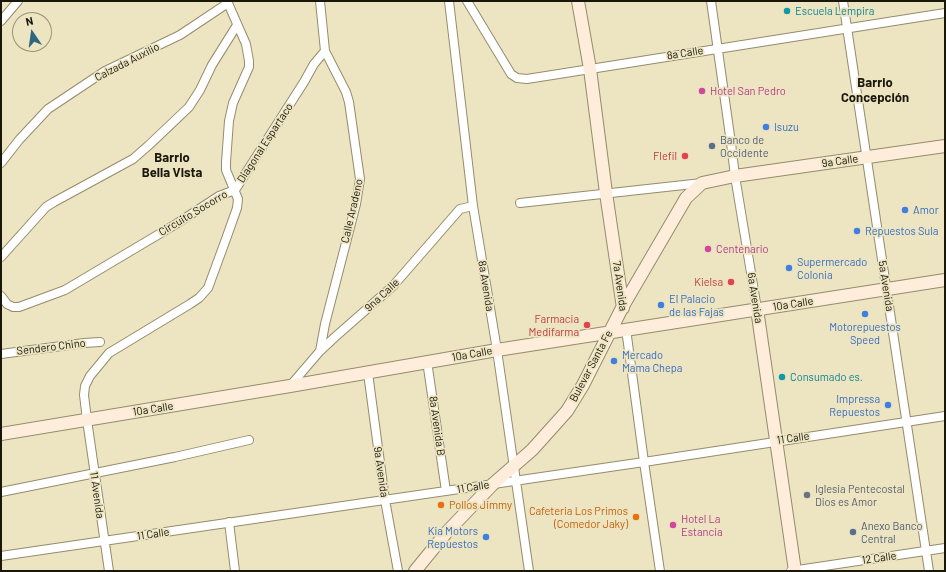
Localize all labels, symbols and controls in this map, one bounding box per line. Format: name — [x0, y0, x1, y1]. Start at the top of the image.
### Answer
place label: Escuela Lempira — [795, 4, 874, 18]
marker: Escuela Lempira — [782, 6, 792, 16]
north arrow — [12, 12, 52, 52]
text: N — [24, 14, 34, 28]
street label: Calzada Auxilio — [92, 40, 162, 84]
street label: 8a Calle — [666, 44, 704, 62]
district label: Barrio Concepción — [841, 75, 909, 106]
place label: Hotel San Pedro — [710, 84, 786, 98]
marker: Hotel San Pedro — [697, 86, 707, 96]
street label: Diagonal Espartaco — [234, 101, 296, 185]
place label: Isuzu — [774, 120, 799, 134]
marker: Isuzu — [761, 122, 771, 132]
place label: Banco de Occidente — [720, 133, 769, 159]
marker: Banco de Occidente — [707, 141, 717, 151]
place label: Flefil — [653, 149, 677, 163]
district label: Barrio Bella Vista — [142, 150, 202, 181]
marker: Flefil — [680, 151, 690, 161]
street label: 9a Calle — [821, 152, 859, 170]
street label: Calle Aradeno — [338, 178, 366, 244]
street label: Circuito Socorro — [156, 187, 230, 239]
place label: Amor — [913, 203, 939, 217]
marker: Amor — [900, 205, 910, 215]
place label: Repuestos Sula — [865, 224, 938, 238]
marker: Repuestos Sula — [852, 226, 862, 236]
place label: Centenario — [716, 242, 769, 256]
marker: Centenario — [703, 244, 713, 254]
place label: Supermercado Colonia — [797, 255, 867, 281]
street label: 8a Avenida — [475, 260, 497, 312]
street label: 7a Avenida — [610, 260, 630, 312]
street label: 5a Avenida — [875, 260, 897, 312]
marker: Supermercado Colonia — [784, 263, 794, 273]
street label: 6a Avenida — [744, 272, 766, 324]
place label: Kielsa — [694, 275, 723, 289]
street label: 9na Calle — [362, 276, 402, 314]
marker: Kielsa — [726, 277, 736, 287]
place label: El Palacio de las Fajas — [669, 292, 724, 318]
street label: 10a Calle — [772, 294, 814, 314]
marker: El Palacio de las Fajas — [656, 300, 666, 310]
marker: Motorepuestos Speed — [860, 309, 870, 319]
place label: Farmacia Medifarma — [528, 312, 579, 338]
marker: Farmacia Medifarma — [582, 320, 592, 330]
place label: Motorepuestos Speed — [829, 320, 901, 346]
street label: Bulevar Santa Fe — [567, 328, 615, 404]
street label: Sendero Chino — [16, 336, 86, 358]
street label: 10a Calle — [451, 344, 493, 364]
place label: Mercado Mama Chepa — [622, 348, 682, 374]
marker: Mercado Mama Chepa — [609, 356, 619, 366]
place label: Consumado es. — [790, 370, 863, 384]
marker: Consumado es. — [777, 372, 787, 382]
place label: Impressa Repuestos — [829, 392, 880, 418]
street label: 8a Avenida B — [426, 395, 448, 457]
street label: 10a Calle — [132, 399, 174, 419]
marker: Impressa Repuestos — [883, 400, 893, 410]
street label: 11 Calle — [776, 429, 810, 447]
street label: 9a Avenida — [371, 446, 391, 498]
street label: 11 Avenida — [87, 471, 107, 519]
street label: 11 Calle — [456, 478, 490, 496]
place label: Iglesia Pentecostal Dios es Amor — [815, 482, 905, 508]
marker: Iglesia Pentecostal Dios es Amor — [802, 490, 812, 500]
place label: Pollos Jimmy — [449, 498, 512, 512]
marker: Pollos Jimmy — [436, 500, 446, 510]
place label: Cafeteria Los Primos (Comedor Jaky) — [529, 504, 628, 530]
marker: Cafeteria Los Primos (Comedor Jaky) — [631, 512, 641, 522]
place label: Hotel La Estancia — [681, 512, 723, 538]
place label: Anexo Banco Central — [861, 519, 922, 545]
marker: Hotel La Estancia — [668, 520, 678, 530]
place label: Kia Motors Repuestos — [427, 524, 478, 550]
street label: 11 Calle — [136, 525, 170, 543]
marker: Anexo Banco Central — [848, 527, 858, 537]
marker: Kia Motors Repuestos — [481, 532, 491, 542]
street label: 12 Calle — [861, 549, 897, 567]

